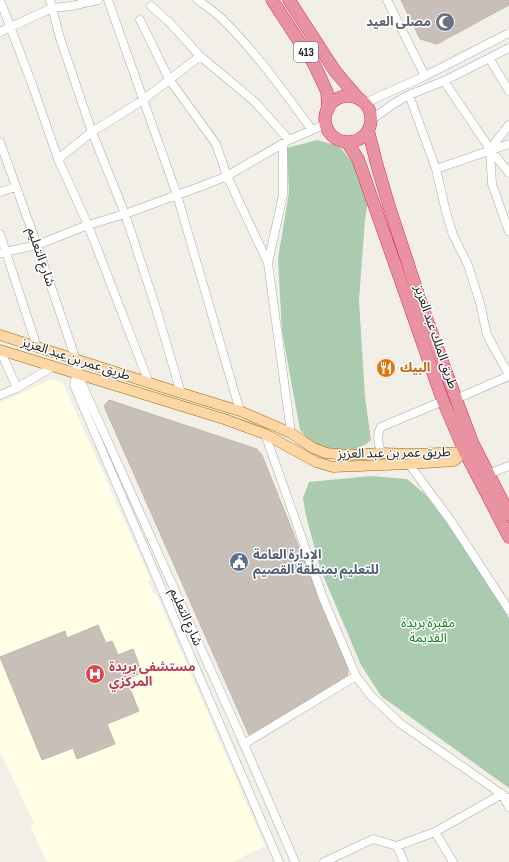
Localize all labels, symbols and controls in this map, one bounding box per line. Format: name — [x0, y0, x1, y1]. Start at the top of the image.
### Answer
mosque icon: مصلى العيد — [434, 11, 456, 33]
place label: مصلى العيد — [366, 14, 431, 30]
road number: 413 — [294, 42, 318, 62]
street label: شارع التعليم — [22, 225, 59, 289]
street label: طريق الملك عبد العزيز — [410, 282, 461, 391]
street label: طريق عمر بن عبد العزيز — [19, 334, 133, 384]
restaurant icon: البيك — [375, 357, 397, 379]
place label: البيك — [400, 360, 430, 376]
street label: طريق عمر بن عبد العزيز — [336, 444, 451, 462]
place label: الإدارة العامة للتعليم بمنطقة القصيم — [253, 547, 379, 580]
public building icon: الإدارة العامة للتعليم بمنطقة القصيم — [228, 551, 250, 573]
street label: شارع التعليم — [164, 586, 206, 649]
park label: مقبرة بريدة القديمة — [401, 615, 455, 646]
place label: مستشفى بريدة المركزي — [109, 659, 195, 692]
hospital icon: مستشفى بريدة المركزي — [84, 663, 106, 685]

